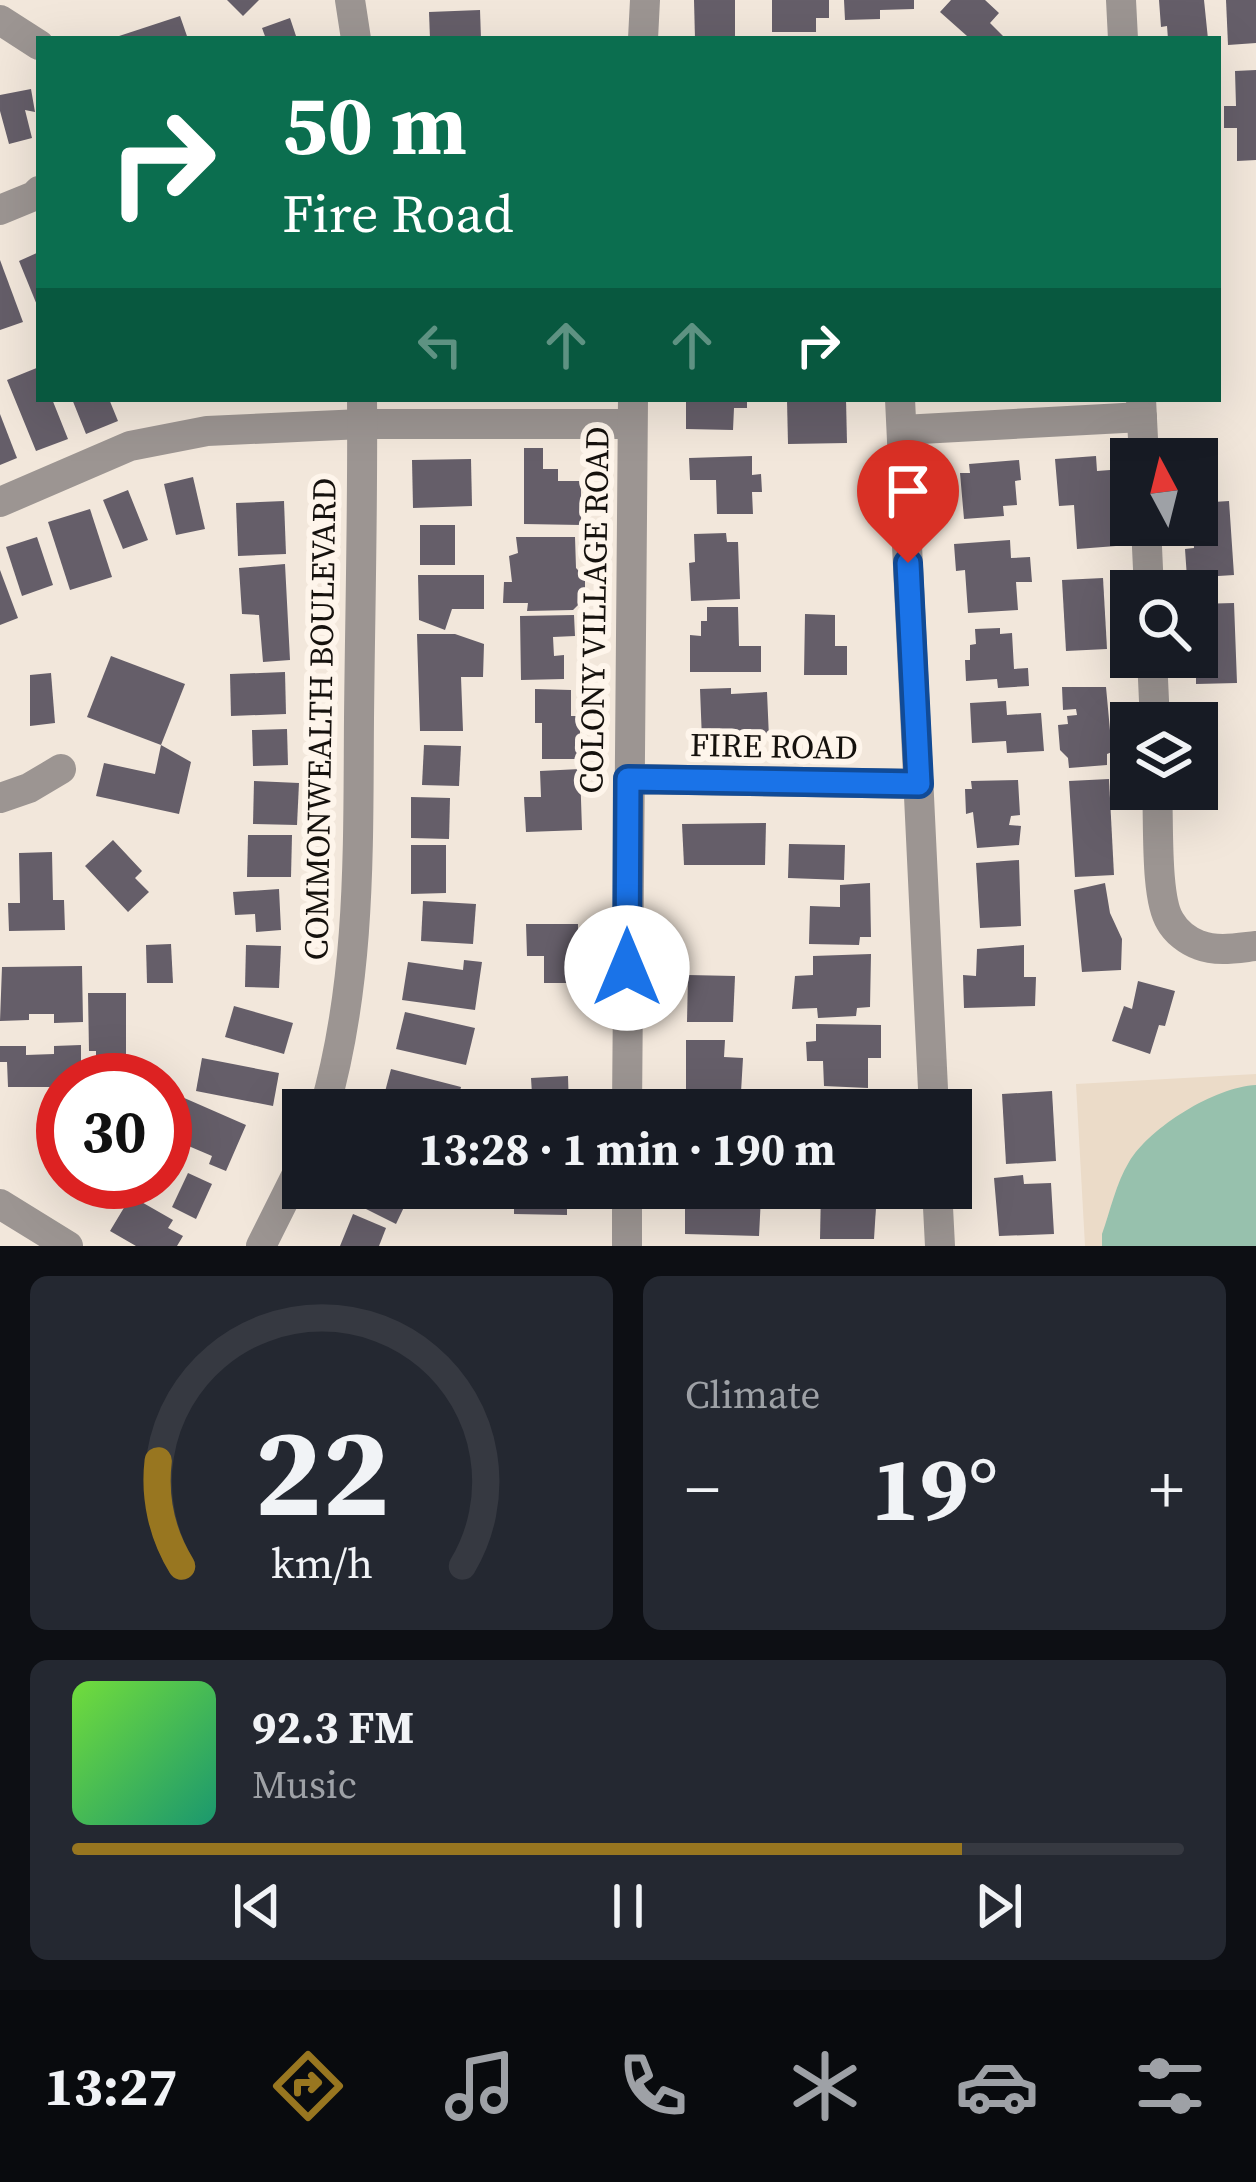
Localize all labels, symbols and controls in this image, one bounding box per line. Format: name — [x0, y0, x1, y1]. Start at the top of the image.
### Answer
text: 50 m — [282, 67, 467, 182]
icon: right — [84, 84, 240, 240]
text: Fire Road — [282, 176, 514, 250]
icon: left — [407, 312, 473, 378]
icon: ahead — [533, 312, 599, 378]
icon: ahead — [659, 312, 725, 378]
icon: right — [785, 312, 851, 378]
street label: COLONY VILLAGE ROAD — [568, 426, 620, 794]
north arrow — [1110, 438, 1218, 546]
map controls — [1110, 438, 1218, 810]
pin — [857, 440, 959, 563]
icon: arrive — [875, 458, 941, 524]
street label: COMMONWEALTH BOULEVARD — [293, 477, 347, 961]
button: search — [1110, 570, 1218, 678]
button: layers — [1110, 702, 1218, 810]
street label: FIRE ROAD — [690, 722, 858, 770]
position arrow — [564, 905, 690, 1031]
speed limit sign: 30 — [36, 1053, 192, 1209]
text: 13:28 · 1 min · 190 m — [419, 1118, 835, 1180]
text: Climate — [685, 1368, 820, 1421]
text: 22 — [254, 1386, 389, 1557]
text: 19° — [871, 1427, 998, 1550]
text: − — [685, 1444, 720, 1534]
text: + — [1149, 1444, 1184, 1534]
text: km/h — [270, 1534, 373, 1592]
text: 92.3 FM — [252, 1696, 414, 1758]
text: Music — [252, 1758, 357, 1811]
icon: previous — [224, 1873, 290, 1939]
icon: pause — [595, 1873, 661, 1939]
icon: next — [966, 1873, 1032, 1939]
icon: directions — [266, 2044, 350, 2128]
icon: music — [438, 2044, 522, 2128]
icon: phone — [611, 2044, 695, 2128]
icon: climate — [783, 2044, 867, 2128]
icon: car — [955, 2044, 1039, 2128]
icon: filters — [1128, 2044, 1212, 2128]
text: 13:27 — [44, 2049, 177, 2123]

